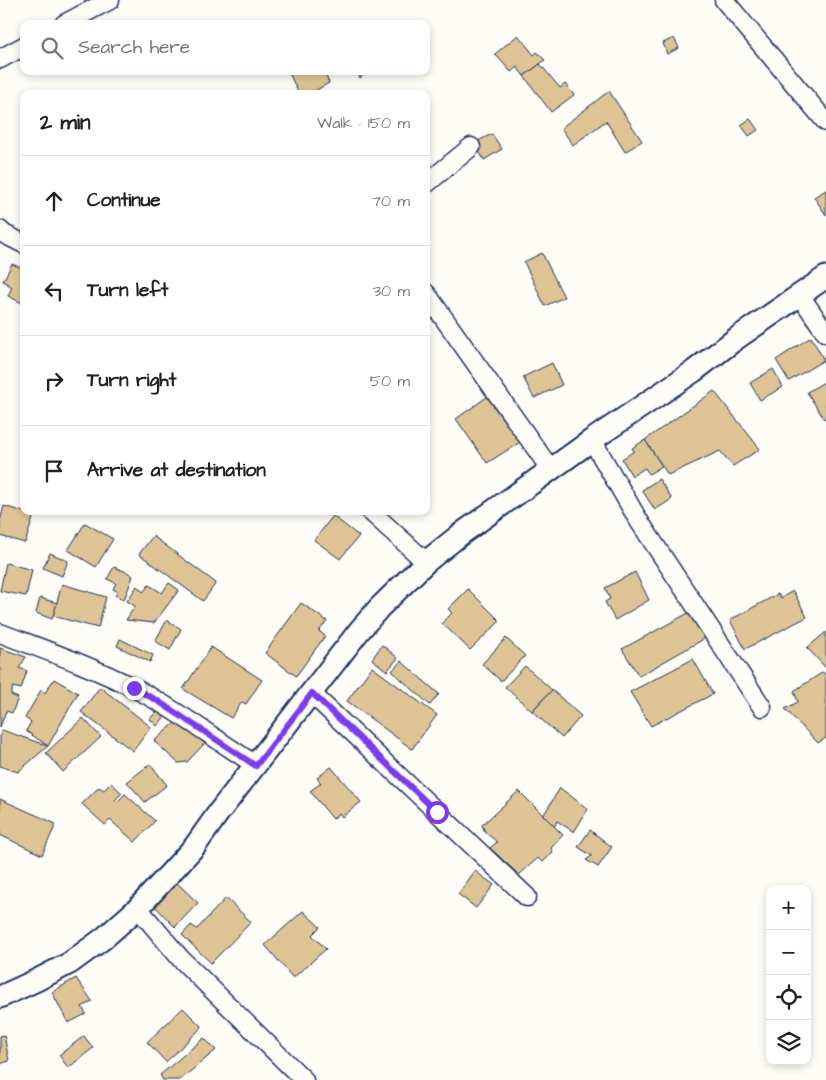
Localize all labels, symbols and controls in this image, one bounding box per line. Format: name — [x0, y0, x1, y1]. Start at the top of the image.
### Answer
search box — [20, 20, 430, 75]
icon: search — [38, 34, 66, 62]
text: Search here — [78, 34, 190, 61]
text: 2 min — [40, 108, 90, 137]
text: Walk · 150 m — [317, 112, 410, 134]
icon: ahead — [40, 187, 68, 215]
text: Continue — [87, 187, 161, 214]
text: 70 m — [371, 190, 410, 212]
icon: left — [40, 277, 68, 305]
text: Turn left — [87, 277, 168, 304]
text: 30 m — [373, 280, 410, 302]
icon: right — [40, 367, 68, 395]
text: Turn right — [87, 367, 176, 394]
text: 50 m — [370, 370, 410, 392]
icon: arrive — [40, 457, 68, 485]
text: Arrive at destination — [87, 457, 266, 484]
route end — [123, 677, 146, 700]
route start — [426, 801, 449, 824]
map controls — [766, 885, 811, 1065]
button: + — [766, 885, 811, 930]
button: − — [766, 930, 811, 975]
button: locate — [766, 975, 811, 1020]
button: layers — [766, 1020, 811, 1065]

